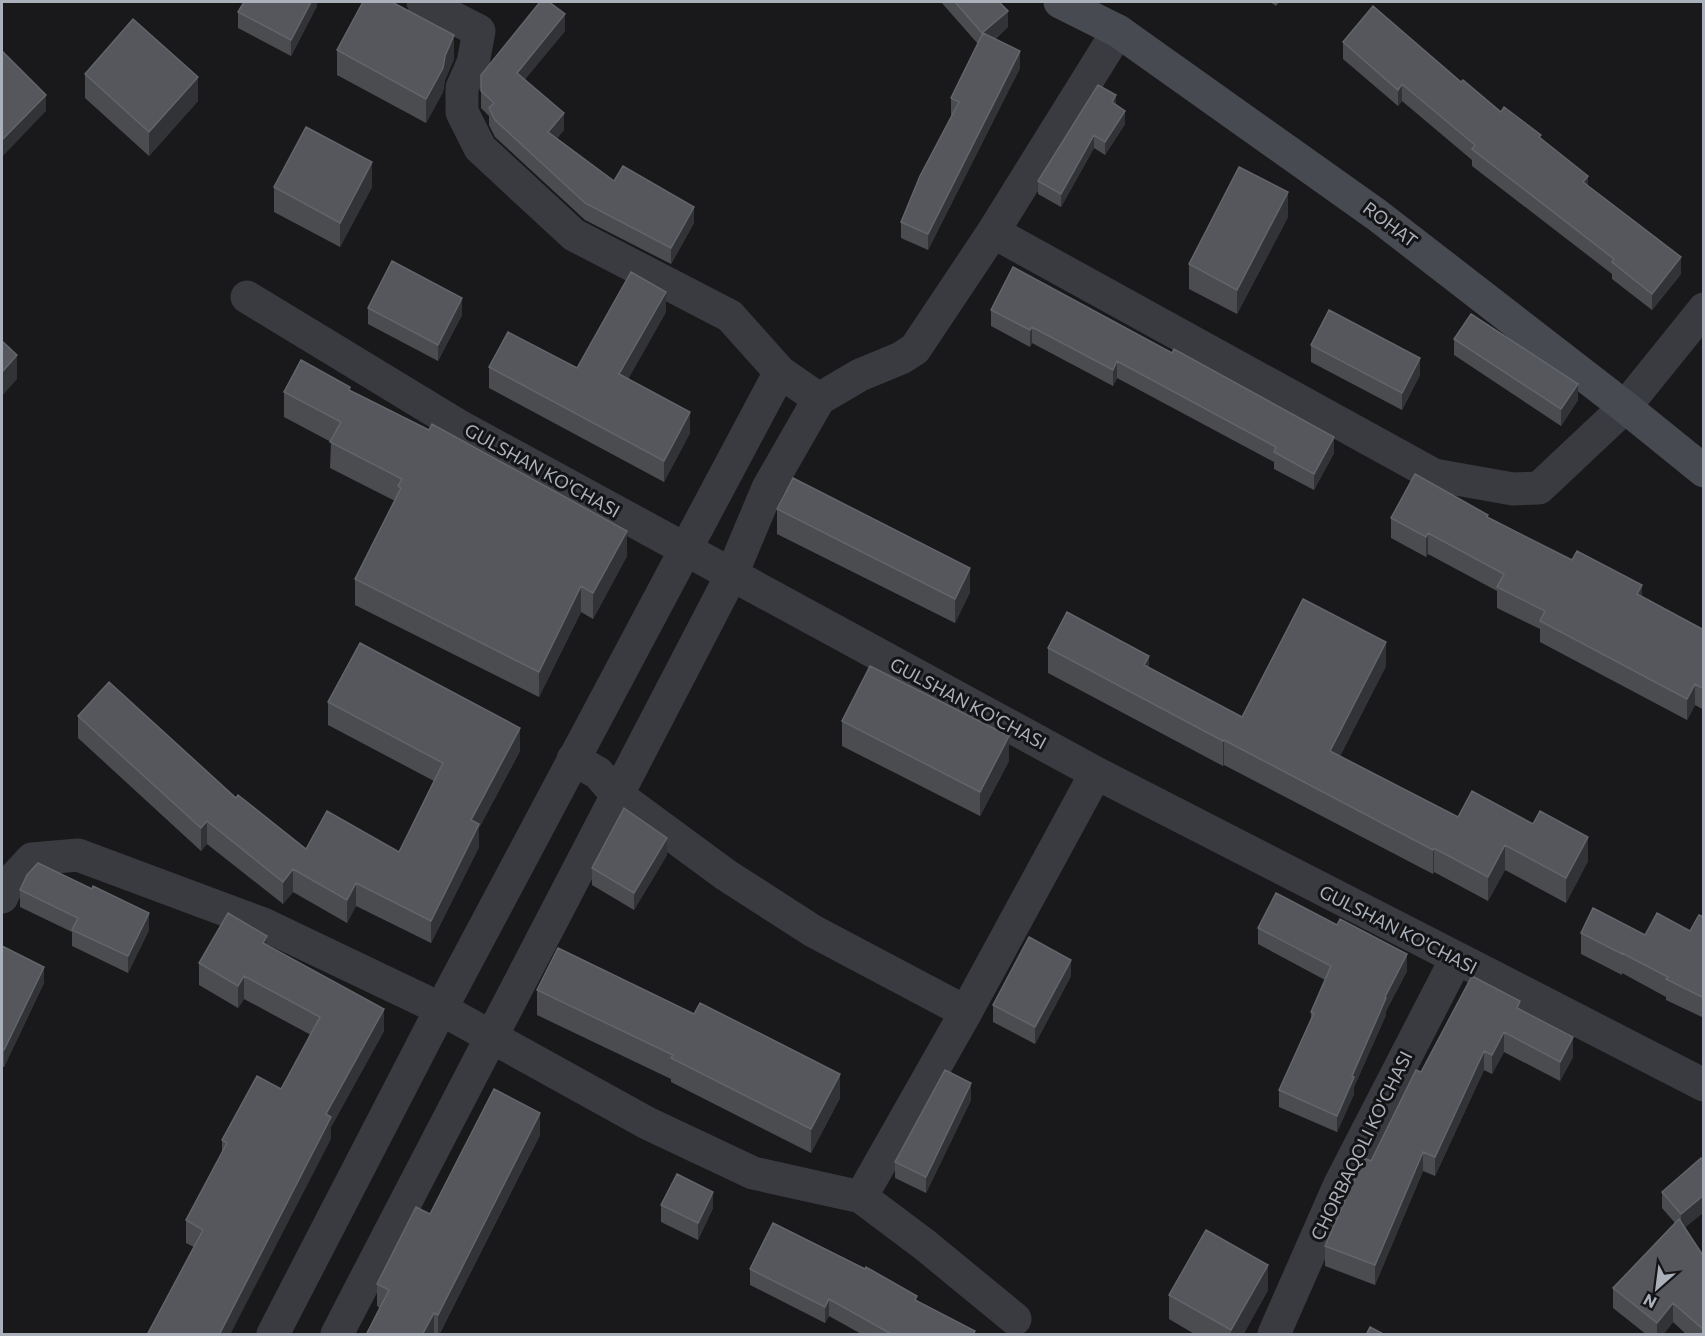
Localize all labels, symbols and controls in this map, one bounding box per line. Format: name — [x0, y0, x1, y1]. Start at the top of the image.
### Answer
street label: ROHAT — [1359, 197, 1422, 252]
street label: GULSHAN KO'CHASI — [461, 418, 624, 522]
street label: GULSHAN KO'CHASI — [887, 653, 1050, 754]
street label: GULSHAN KO'CHASI — [1316, 880, 1481, 978]
street label: CHORBAQOLI KO'CHASI — [1306, 1047, 1417, 1244]
north arrow — [1627, 1258, 1687, 1318]
text: N — [1640, 1290, 1659, 1313]

